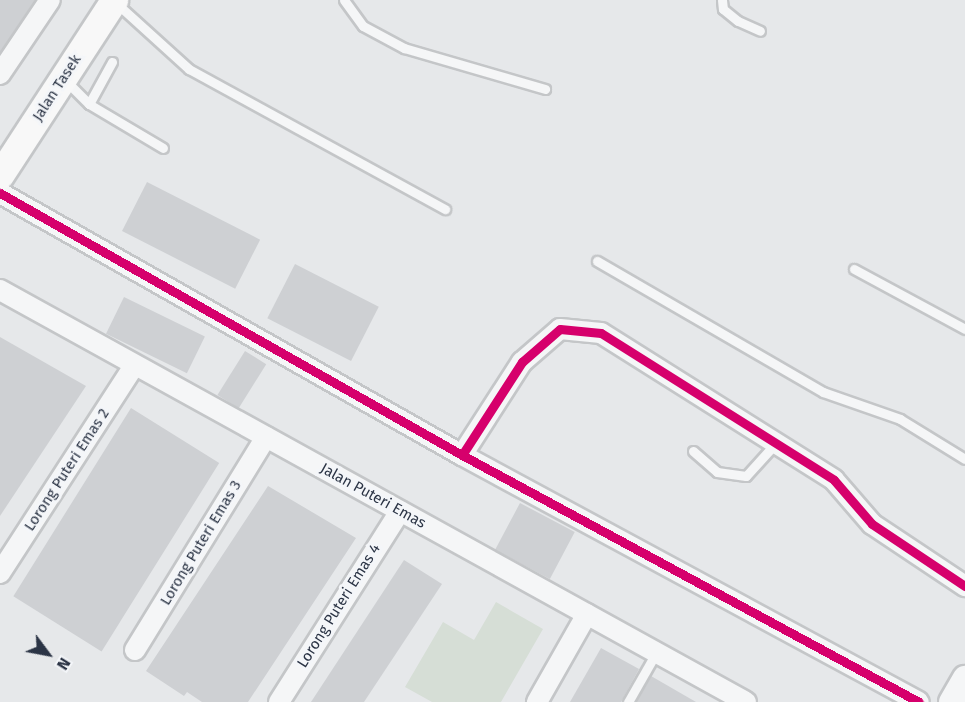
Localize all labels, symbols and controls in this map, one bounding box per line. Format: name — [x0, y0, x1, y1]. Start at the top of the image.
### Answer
street label: Jalan Tasek — [29, 51, 85, 125]
street label: Lorong Puteri Emas 2 — [21, 406, 113, 534]
street label: Jalan Puteri Emas — [317, 460, 429, 532]
street label: Lorong Puteri Emas 3 — [157, 477, 245, 609]
street label: Lorong Puteri Emas 4 — [294, 541, 384, 671]
north arrow — [18, 624, 78, 684]
text: N — [53, 654, 75, 673]

